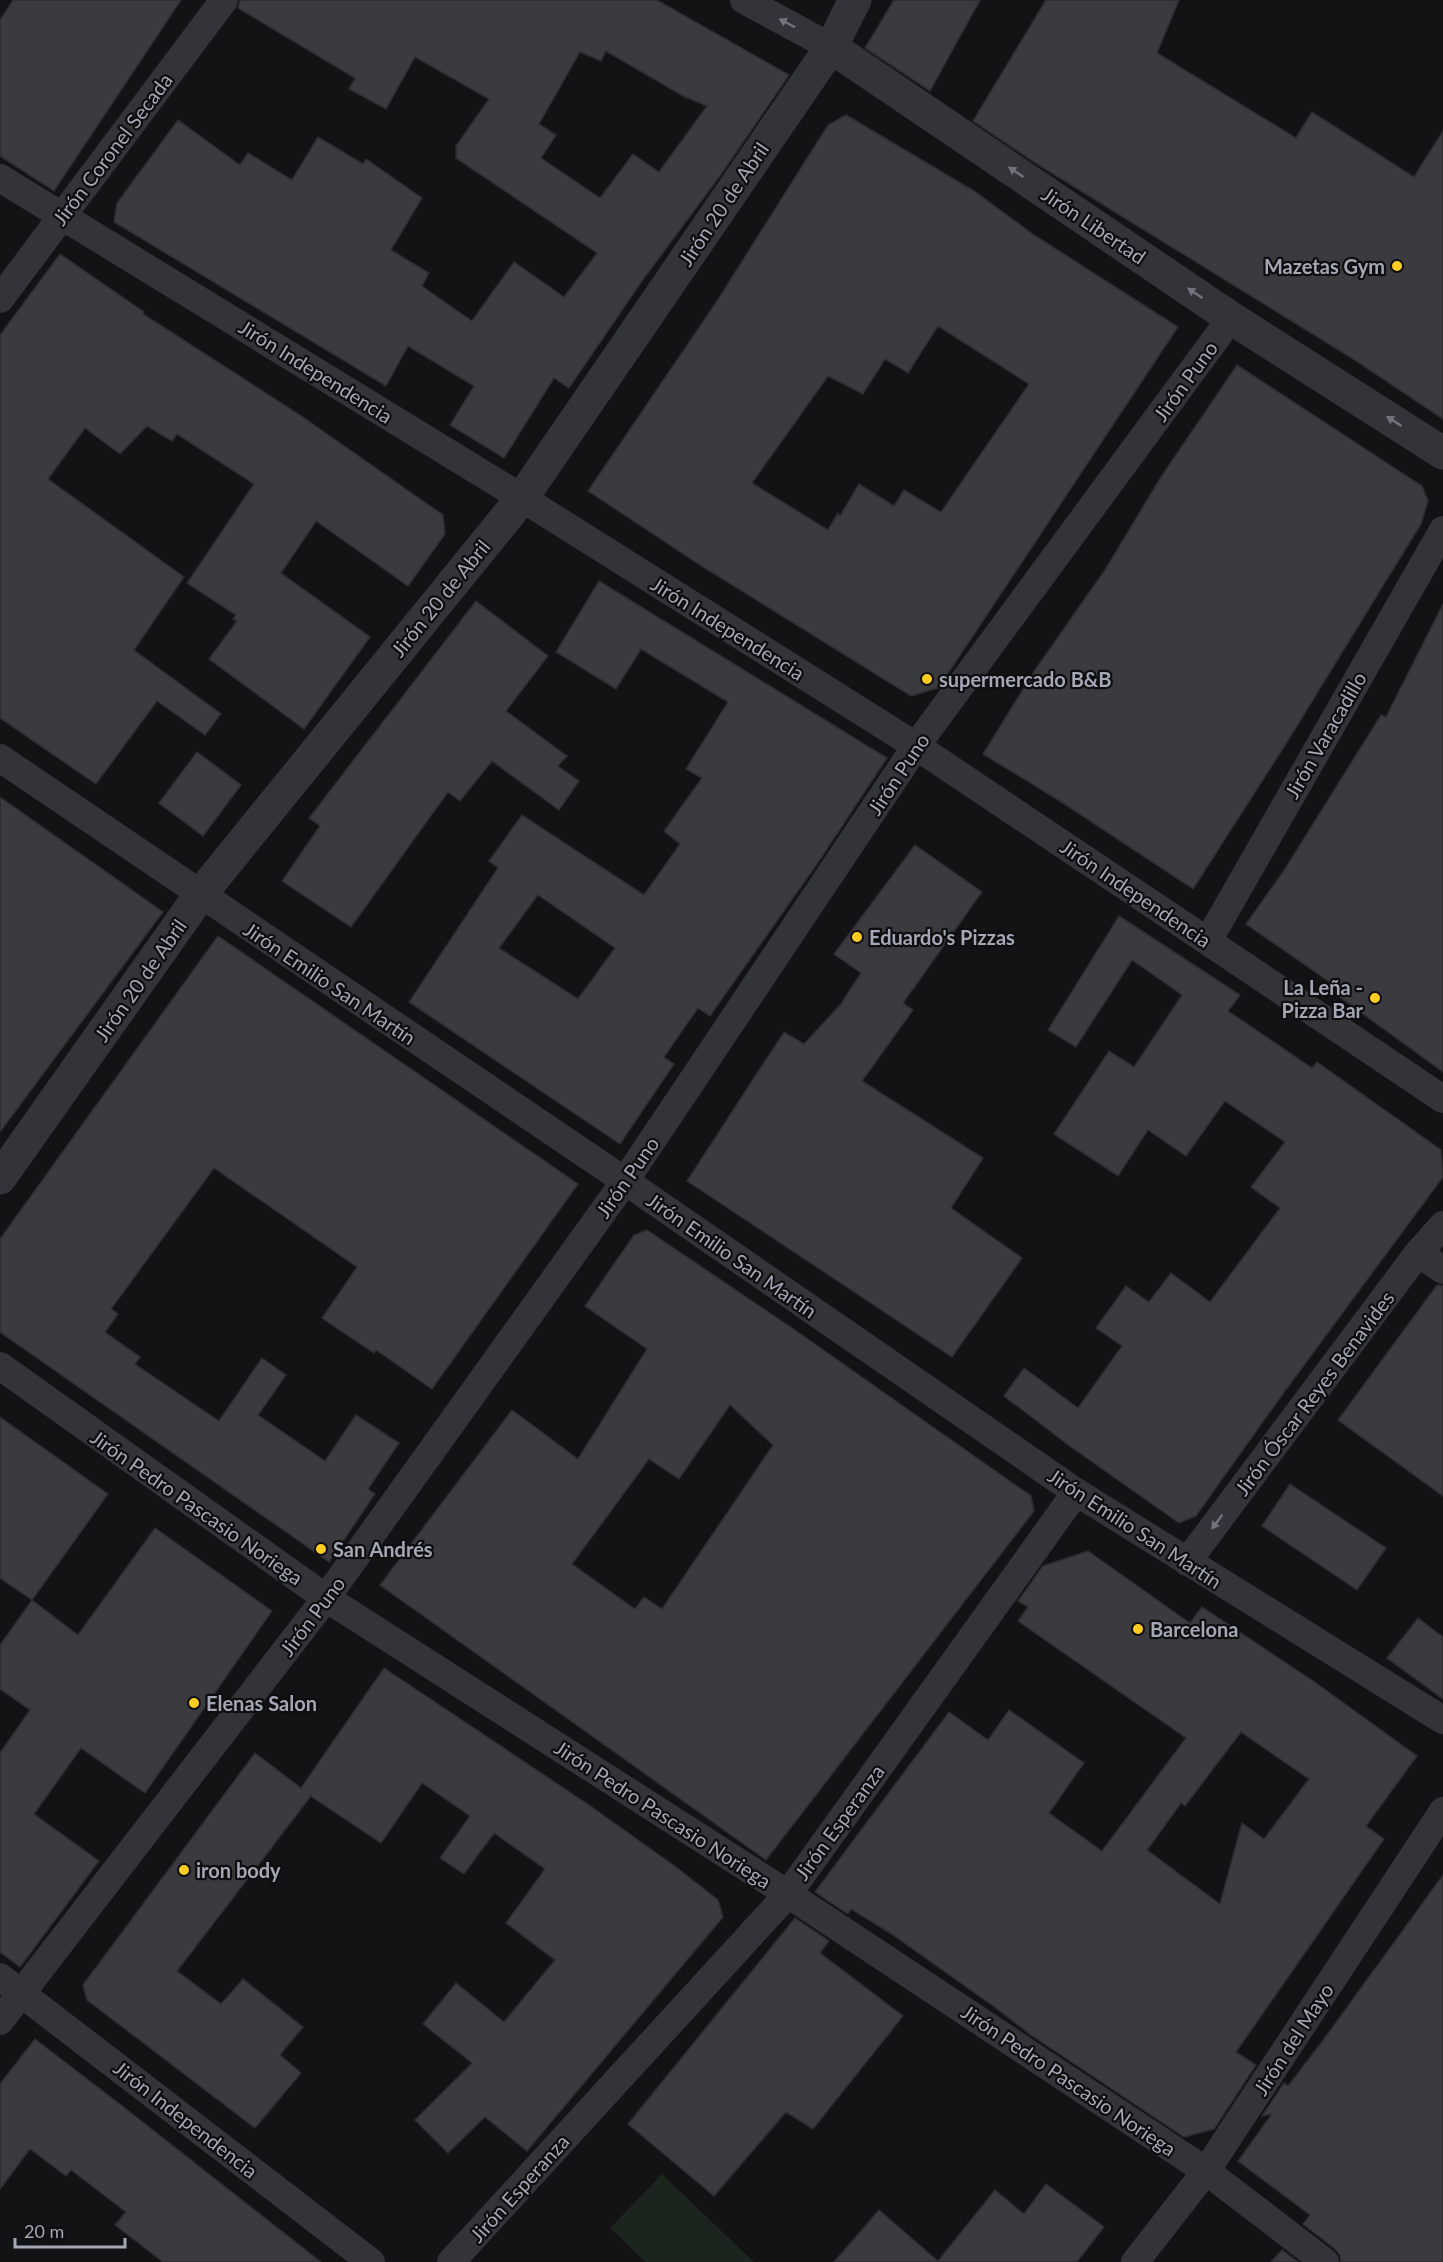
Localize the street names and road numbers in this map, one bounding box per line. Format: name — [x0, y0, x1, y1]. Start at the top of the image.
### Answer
street label: Jirón Coronel Secada — [47, 68, 177, 230]
street label: Jirón 20 de Abril — [673, 138, 773, 270]
street label: Jirón Libertad — [1038, 181, 1150, 269]
street label: Jirón Independencia — [235, 314, 397, 428]
street label: Jirón Puno — [1148, 336, 1222, 426]
street label: Jirón 20 de Abril — [385, 535, 495, 661]
street label: Jirón Independencia — [647, 571, 809, 685]
street label: Jirón Varacadillo — [1279, 667, 1371, 803]
street label: Jirón Puno — [862, 729, 934, 819]
street label: Jirón Independencia — [1056, 834, 1216, 952]
street label: Jirón 20 de Abril — [89, 914, 191, 1046]
street label: Jirón Emilio San Martín — [240, 917, 420, 1049]
street label: Jirón Puno — [590, 1132, 664, 1222]
street label: Jirón Emilio San Martín — [642, 1187, 822, 1323]
street label: Jirón Óscar Reyes Benavides — [1229, 1286, 1399, 1500]
street label: Jirón Pedro Pascasio Noriega — [86, 1425, 308, 1589]
street label: Jirón Emilio San Martín — [1044, 1463, 1226, 1593]
street label: Jirón Puno — [274, 1572, 350, 1660]
street label: Jirón Pedro Pascasio Noriega — [550, 1735, 776, 1893]
street label: Jirón Esperanza — [789, 1760, 889, 1884]
street label: Jirón del Mayo — [1248, 1979, 1338, 2099]
street label: Jirón Pedro Pascasio Noriega — [957, 1999, 1181, 2161]
street label: Jirón Independencia — [109, 2055, 263, 2183]
street label: Jirón Esperanza — [464, 2129, 574, 2247]

